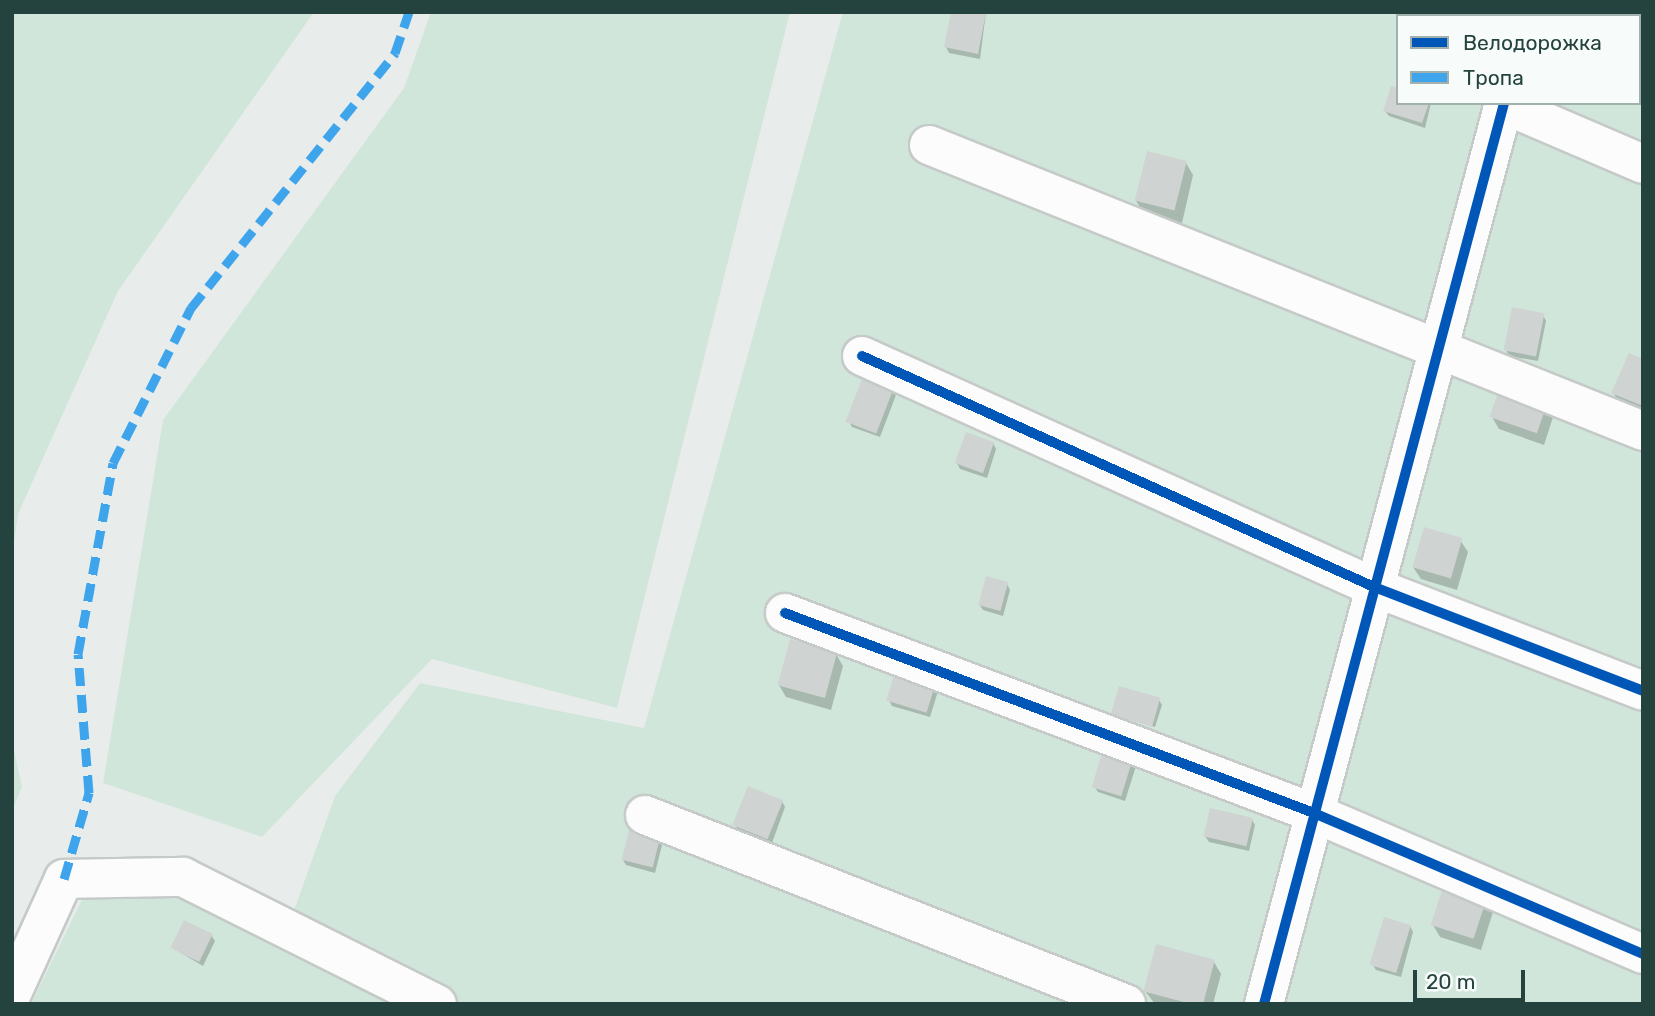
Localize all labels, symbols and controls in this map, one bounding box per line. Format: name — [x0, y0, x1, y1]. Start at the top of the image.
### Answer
legend — [1396, 14, 1641, 105]
text: Велодорожка — [1463, 30, 1602, 55]
text: Тропа — [1463, 65, 1524, 90]
scale bar — [1417, 956, 1529, 1000]
text: 20 m — [1426, 969, 1475, 994]

